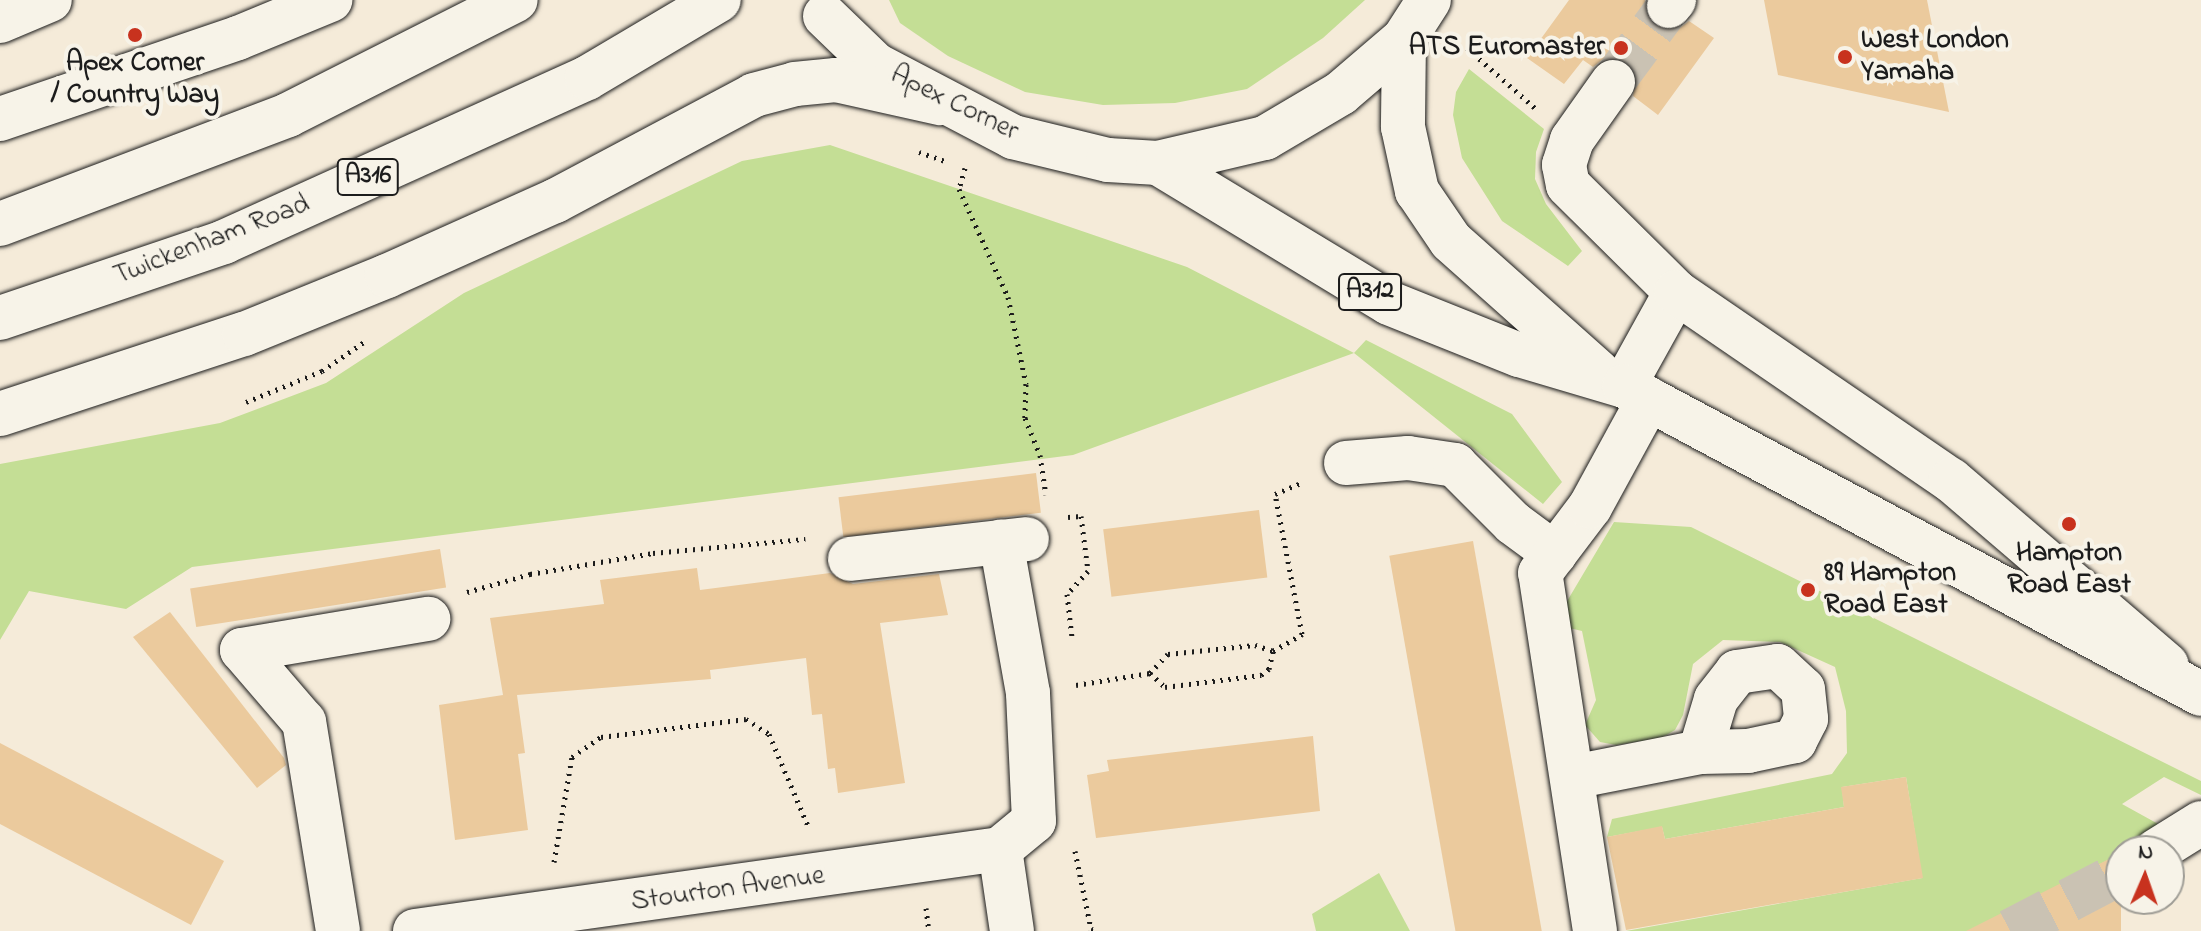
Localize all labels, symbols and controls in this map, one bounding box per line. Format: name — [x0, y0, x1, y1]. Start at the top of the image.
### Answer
place label: West London Yamaha — [1861, 24, 2009, 90]
marker: Apex Corner / Country Way — [126, 26, 144, 44]
place label: ATS Euromaster — [1409, 31, 1605, 65]
marker: ATS Euromaster — [1612, 39, 1630, 57]
place label: Apex Corner / Country Way — [51, 47, 219, 113]
marker: West London Yamaha — [1836, 48, 1854, 66]
street label: Apex Corner — [885, 59, 1023, 149]
road number: A316 — [336, 155, 400, 199]
street label: Twickenham Road — [109, 188, 315, 294]
road number: A312 — [1338, 270, 1402, 314]
marker: Hampton Road East — [2060, 515, 2078, 533]
place label: Hampton Road East — [2007, 537, 2131, 603]
place label: 89 Hampton Road East — [1824, 557, 1956, 623]
marker: 89 Hampton Road East — [1799, 581, 1817, 599]
north arrow — [2105, 835, 2185, 915]
text: N — [2138, 837, 2154, 869]
street label: Stourton Avenue — [629, 860, 827, 920]

